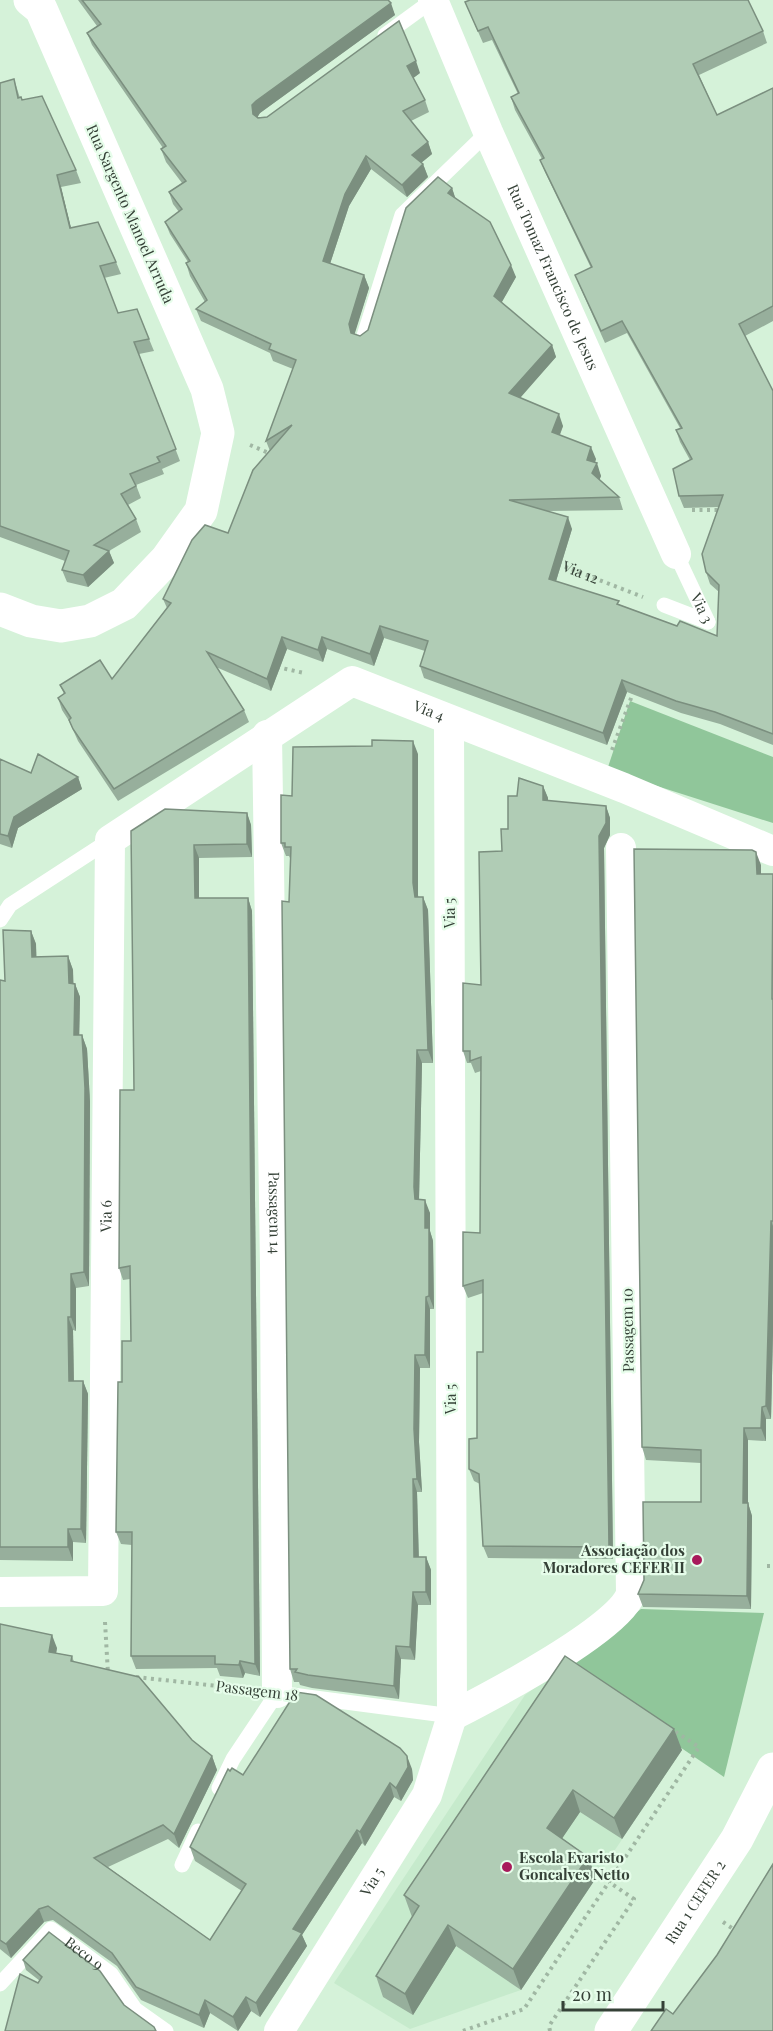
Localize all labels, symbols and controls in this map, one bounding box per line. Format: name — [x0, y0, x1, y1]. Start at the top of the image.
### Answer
street label: Rua Sargento Manoel Arruda — [82, 121, 180, 307]
street label: Rua Tomaz Francisco de Jesus — [503, 181, 604, 373]
street label: Via 12 — [559, 555, 602, 588]
street label: Via 3 — [686, 589, 718, 626]
street label: Via 4 — [410, 695, 447, 725]
street label: Via 5 — [439, 898, 459, 929]
street label: Passagem 14 — [265, 1172, 286, 1254]
street label: Via 6 — [95, 1200, 116, 1233]
street label: Passagem 10 — [616, 1288, 638, 1372]
street label: Via 5 — [440, 1384, 460, 1415]
place label: Associação dos Moradores CEFER II — [542, 1540, 685, 1577]
marker: Associação dos Moradores CEFER II — [690, 1553, 704, 1567]
street label: Passagem 18 — [215, 1675, 300, 1705]
place label: Escola Evaristo Goncalves Netto — [519, 1847, 630, 1884]
street label: Rua 1 CEFER 2 — [660, 1856, 729, 1948]
marker: Escola Evaristo Goncalves Netto — [500, 1860, 514, 1874]
street label: Via 5 — [354, 1863, 388, 1901]
street label: Beco 9 — [61, 1932, 108, 1974]
scale bar — [563, 1974, 664, 2012]
text: 20 m — [572, 1982, 612, 2006]

